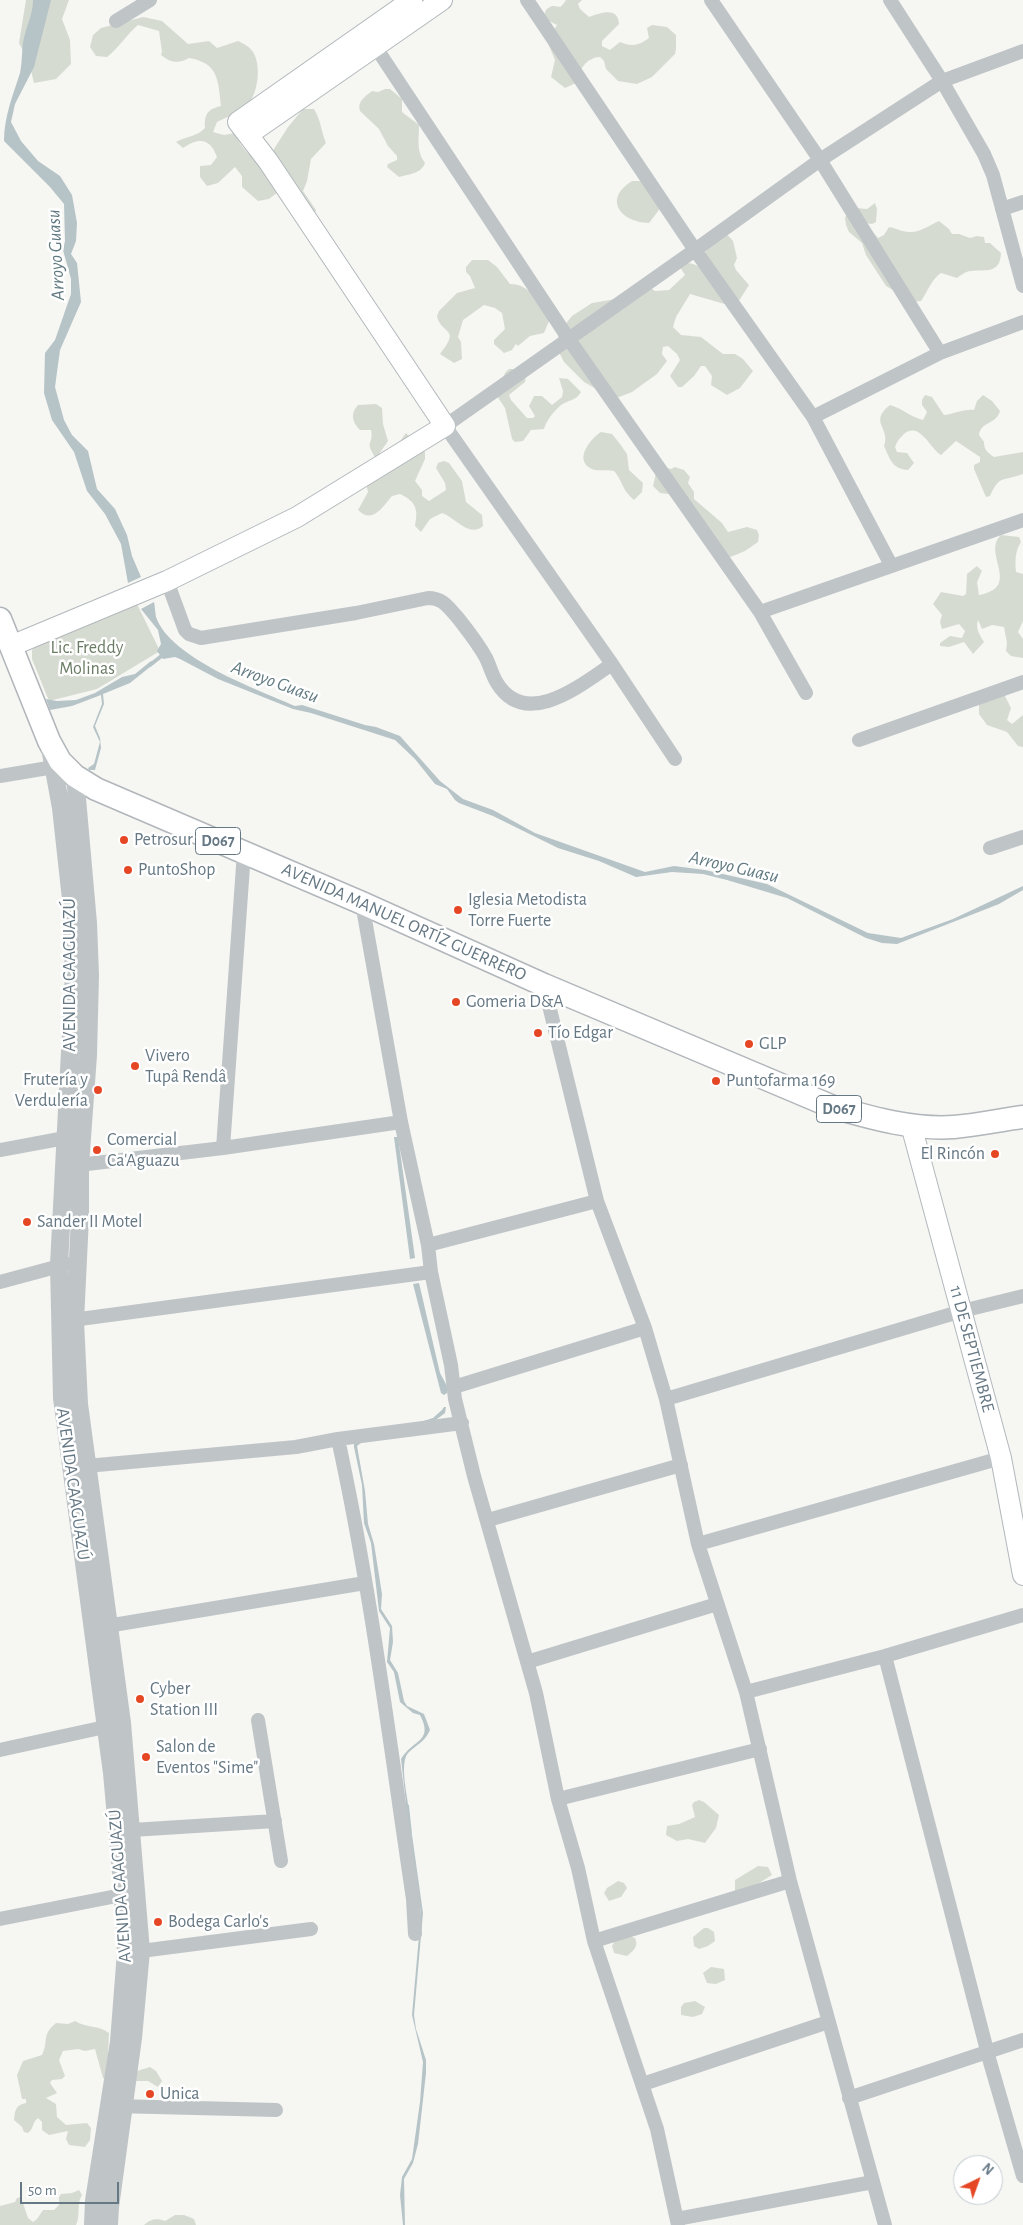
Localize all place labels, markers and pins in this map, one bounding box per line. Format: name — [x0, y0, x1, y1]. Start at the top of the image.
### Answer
place label: Petrosur — [134, 829, 193, 851]
marker: Petrosur — [118, 834, 130, 846]
place label: PuntoShop — [138, 859, 215, 881]
marker: PuntoShop — [122, 864, 134, 876]
place label: Iglesia Metodista Torre Fuerte — [468, 889, 587, 932]
marker: Iglesia Metodista Torre Fuerte — [452, 904, 464, 916]
place label: Gomeria D&A — [466, 991, 564, 1013]
marker: Gomeria D&A — [450, 996, 462, 1008]
place label: Tío Edgar — [548, 1022, 613, 1044]
marker: Tío Edgar — [532, 1027, 544, 1039]
place label: GLP — [759, 1033, 787, 1055]
marker: GLP — [743, 1038, 755, 1050]
place label: Vivero Tupâ Rendâ — [145, 1045, 227, 1088]
marker: Vivero Tupâ Rendâ — [129, 1060, 141, 1072]
place label: Frutería y Verdulería — [15, 1069, 88, 1112]
place label: Puntofarma 169 — [726, 1070, 835, 1092]
marker: Puntofarma 169 — [710, 1075, 722, 1087]
marker: Frutería y Verdulería — [92, 1084, 104, 1096]
place label: Comercial Ca'Aguazu — [107, 1129, 179, 1172]
place label: El Rincón — [920, 1143, 985, 1165]
marker: Comercial Ca'Aguazu — [91, 1144, 103, 1156]
marker: El Rincón — [989, 1148, 1001, 1160]
place label: Sander II Motel — [37, 1211, 142, 1233]
marker: Sander II Motel — [21, 1216, 33, 1228]
place label: Cyber Station III — [150, 1678, 218, 1720]
marker: Cyber Station III — [134, 1693, 146, 1705]
place label: Salon de Eventos "Sime" — [156, 1736, 258, 1778]
marker: Salon de Eventos "Sime" — [140, 1751, 152, 1763]
place label: Bodega Carlo's — [168, 1911, 269, 1933]
marker: Bodega Carlo's — [152, 1916, 164, 1928]
place label: Unica — [160, 2083, 200, 2105]
marker: Unica — [144, 2088, 156, 2100]

